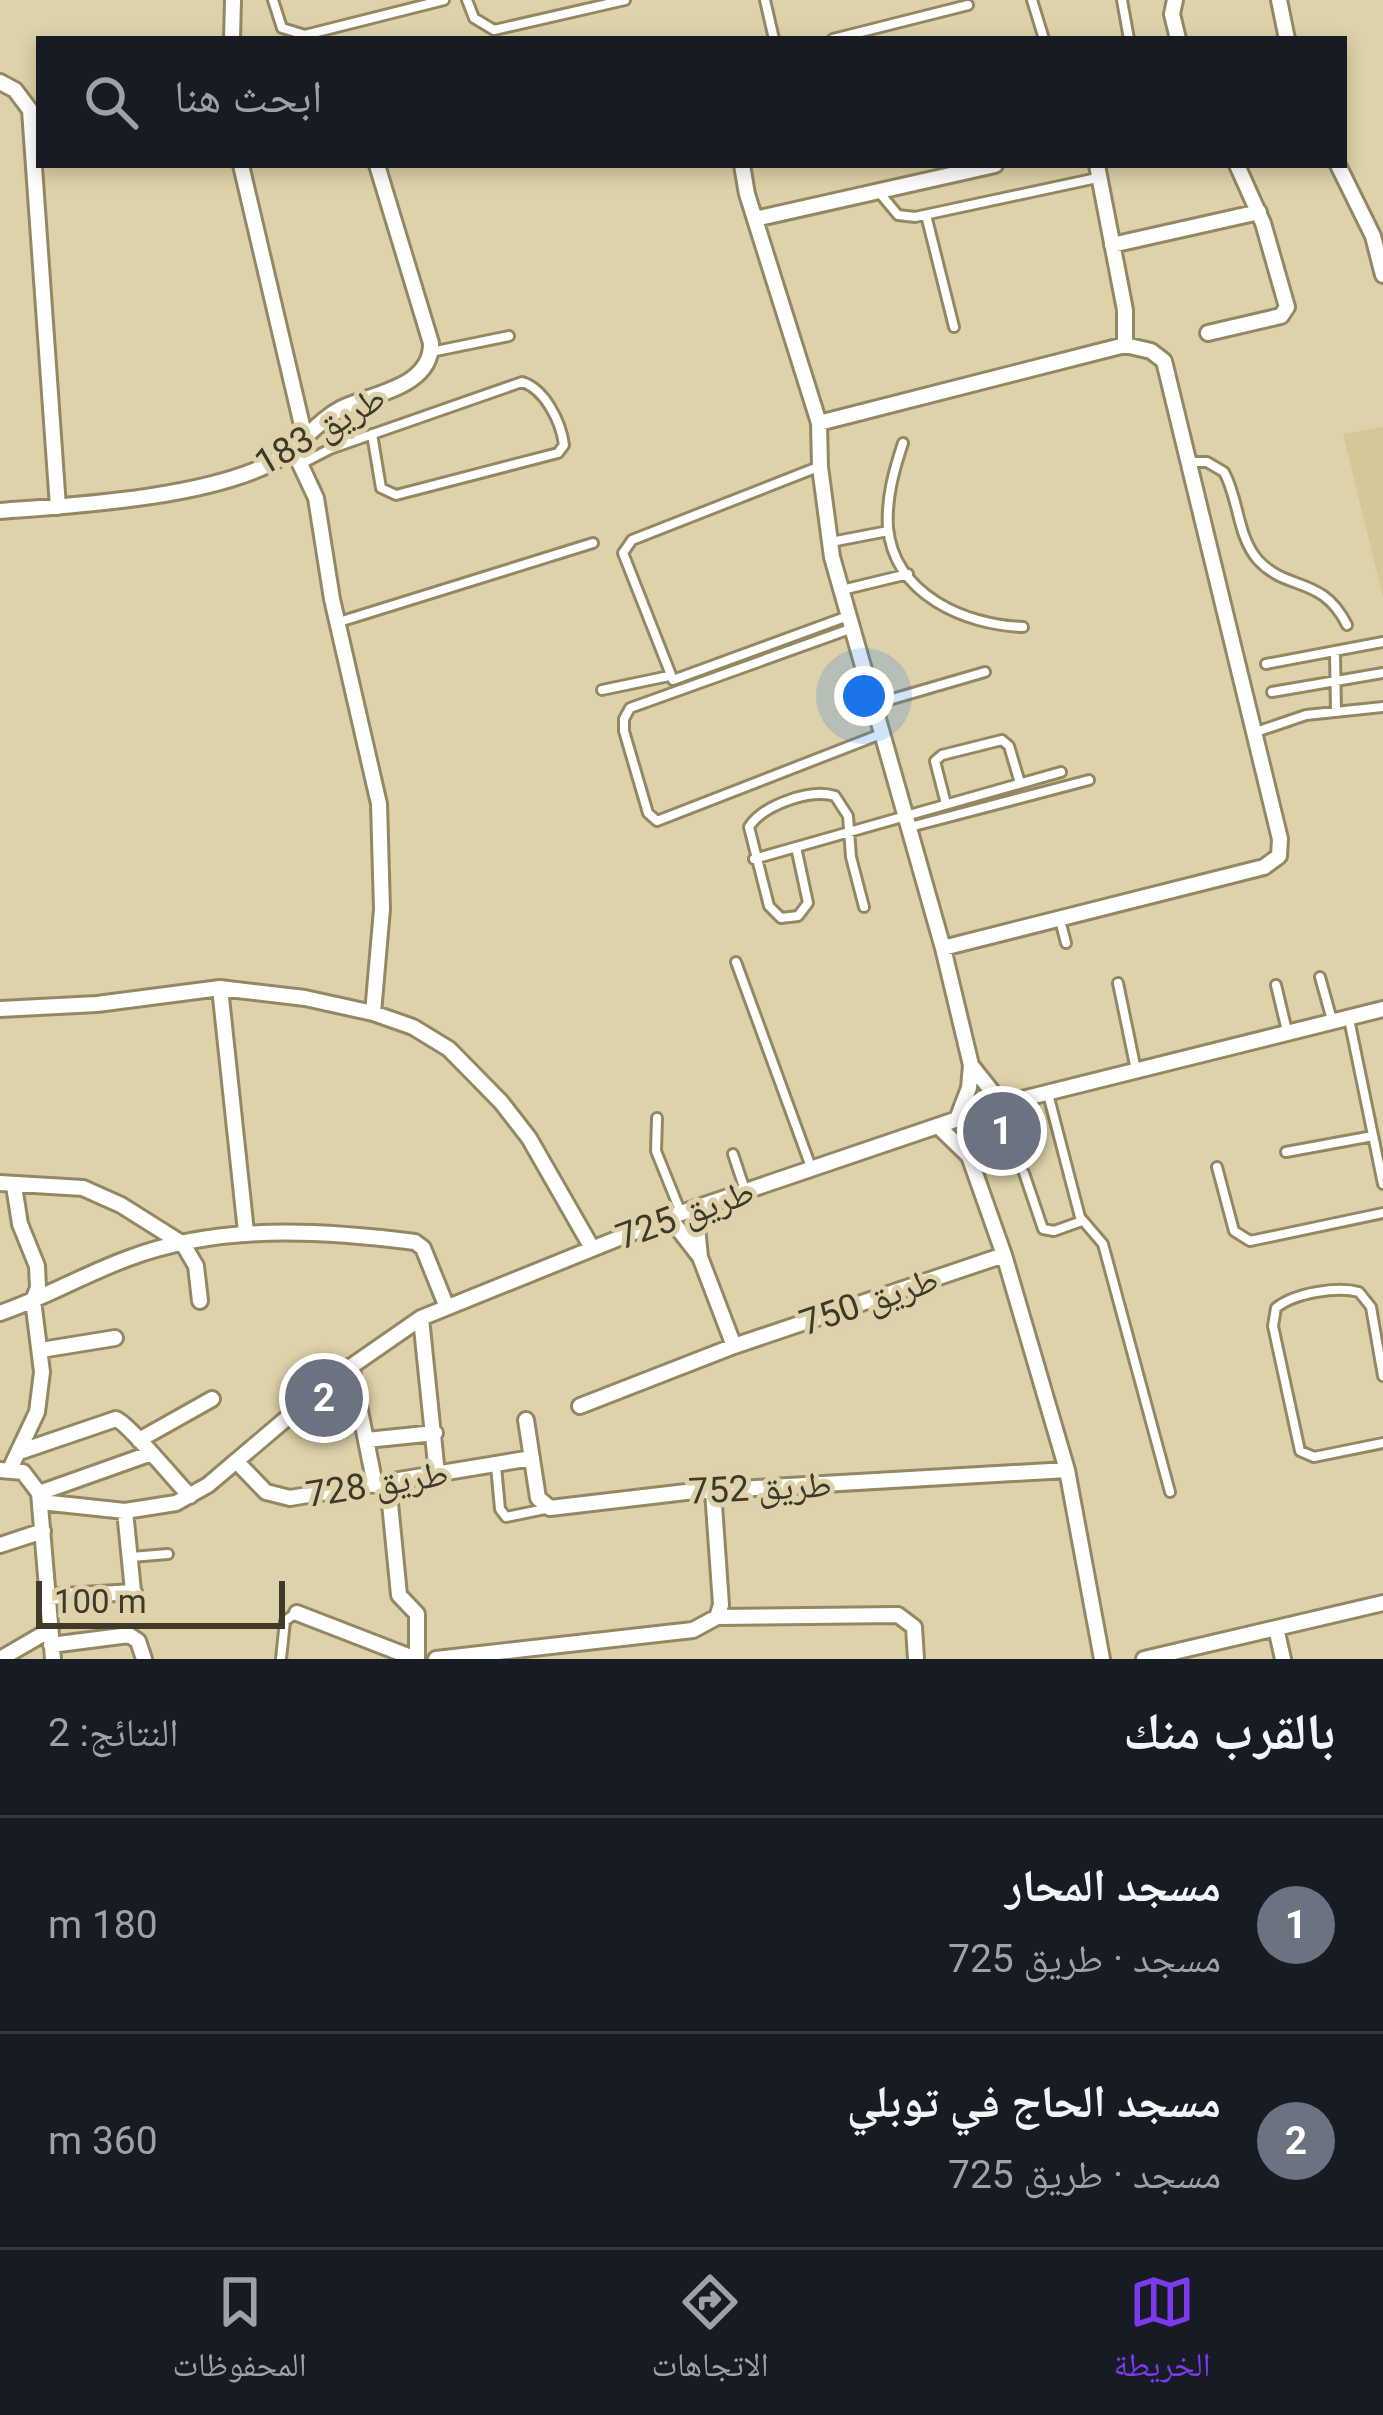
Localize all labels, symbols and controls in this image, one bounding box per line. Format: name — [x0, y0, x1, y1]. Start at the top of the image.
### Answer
search box — [36, 36, 1347, 168]
icon: search — [78, 69, 144, 135]
text: ابحث هنا — [174, 70, 322, 123]
street label: طريق 183 — [247, 376, 393, 484]
your location — [834, 666, 894, 726]
pin: 1 — [963, 1086, 1041, 1176]
street label: طريق 725 — [610, 1170, 760, 1258]
street label: طريق 750 — [794, 1258, 944, 1344]
pin: 2 — [285, 1353, 363, 1443]
street label: طريق 728 — [303, 1452, 451, 1516]
street label: طريق 752 — [687, 1463, 833, 1513]
scale bar — [36, 1575, 285, 1628]
text: 100 m — [54, 1582, 147, 1621]
text: بالقرب منك — [1123, 1702, 1335, 1761]
text: النتائج: 2 — [48, 1710, 179, 1756]
text: مسجد المحار — [1005, 1859, 1221, 1912]
text: 180 m — [48, 1902, 158, 1948]
text: 1 — [1285, 1902, 1307, 1948]
text: مسجد · طريق 725 — [948, 1936, 1221, 1982]
text: مسجد الحاج في توبلي — [847, 2075, 1221, 2128]
text: 360 m — [48, 2118, 158, 2164]
text: 2 — [1285, 2118, 1307, 2164]
text: مسجد · طريق 725 — [948, 2152, 1221, 2198]
tab: المحفوظات — [172, 2269, 307, 2397]
tab: الاتجاهات — [651, 2269, 769, 2397]
tab: الخريطة — [1113, 2269, 1211, 2397]

